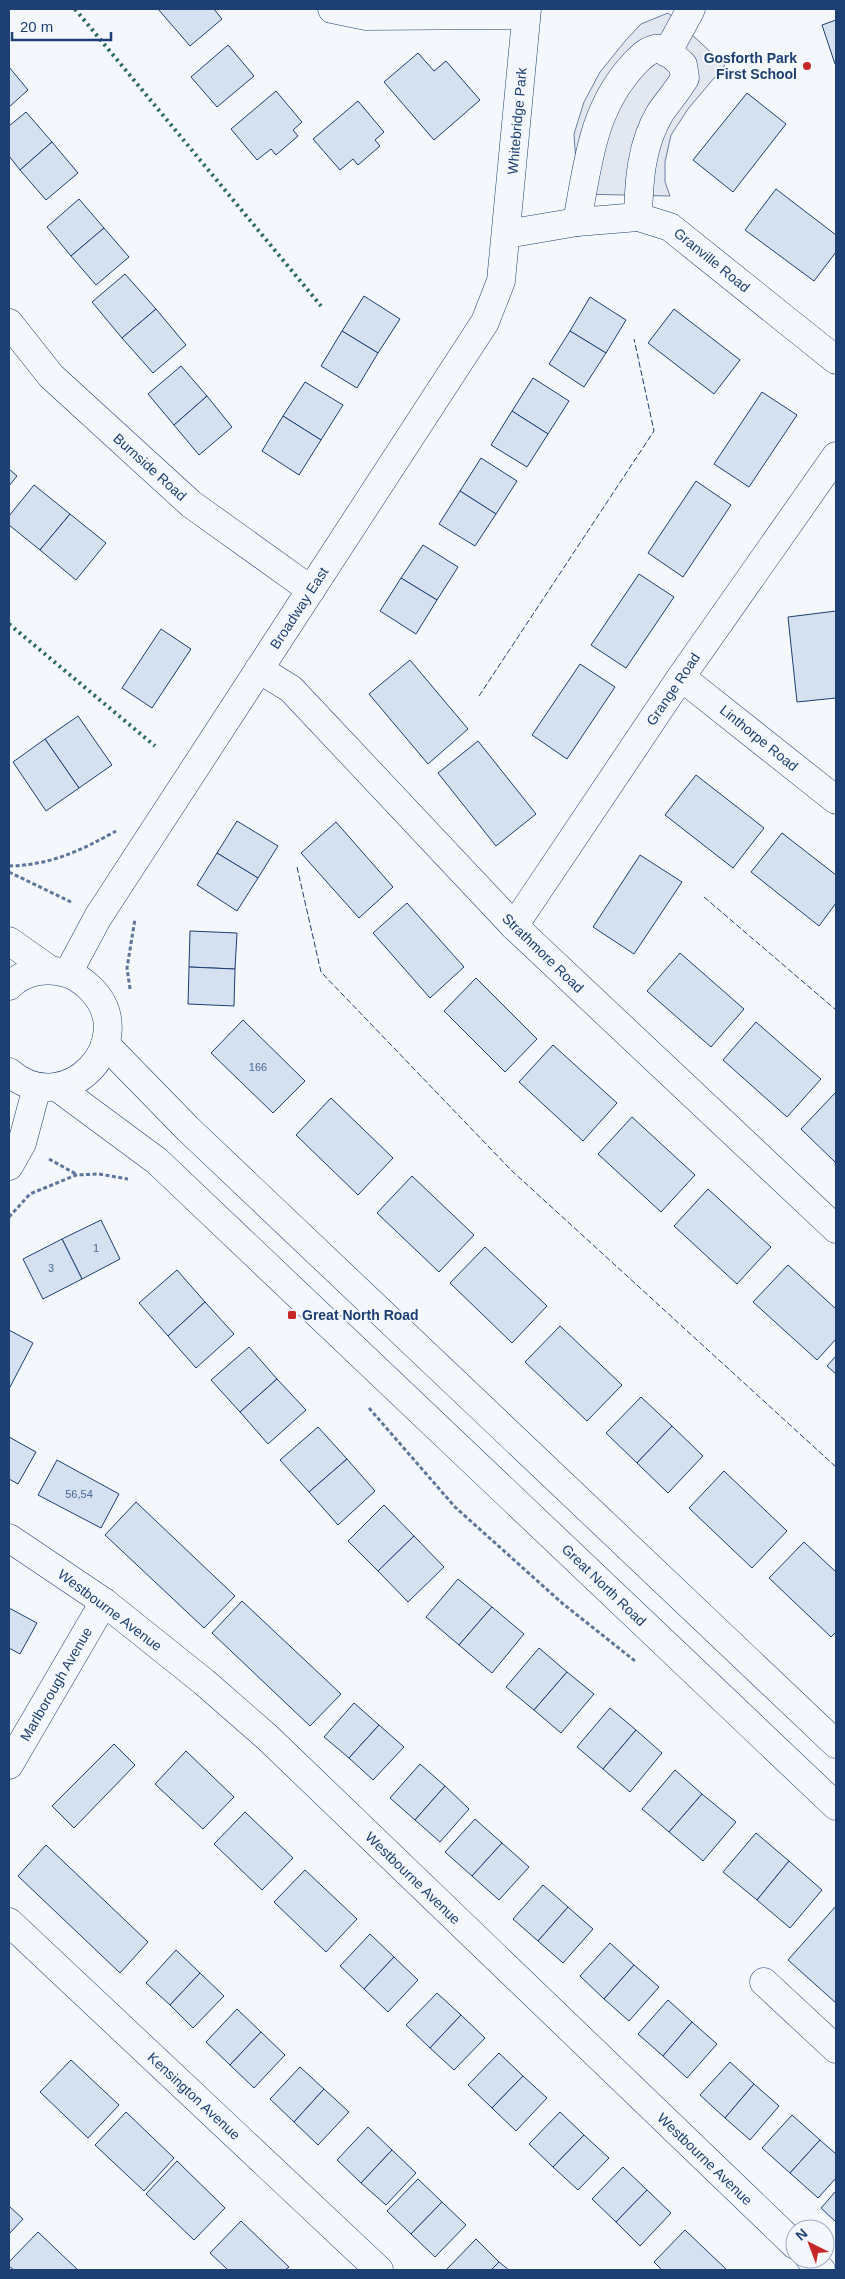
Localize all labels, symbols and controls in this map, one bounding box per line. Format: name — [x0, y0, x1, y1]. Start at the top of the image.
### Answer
scale bar — [12, 10, 111, 42]
text: 20 m — [20, 18, 53, 35]
place label: Gosforth Park First School — [704, 50, 797, 82]
marker: Gosforth Park First School — [801, 60, 813, 72]
street label: Whitebridge Park — [504, 66, 530, 175]
street label: Granville Road — [671, 225, 753, 295]
street label: Burnside Road — [110, 430, 190, 504]
street label: Broadway East — [267, 564, 331, 652]
street label: Grange Road — [643, 650, 703, 728]
street label: Linthorpe Road — [717, 702, 801, 774]
street label: Strathmore Road — [499, 910, 587, 996]
house number: 166 — [249, 1061, 267, 1073]
house number: 1 — [93, 1242, 99, 1254]
house number: 3 — [48, 1262, 54, 1274]
place label: Great North Road — [302, 1307, 419, 1323]
marker: Great North Road — [286, 1309, 298, 1321]
house number: 56,54 — [65, 1488, 93, 1500]
street label: Great North Road — [559, 1541, 649, 1629]
street label: Westbourne Avenue — [55, 1566, 165, 1654]
street label: Marlborough Avenue — [17, 1624, 95, 1744]
street label: Westbourne Avenue — [362, 1829, 464, 1928]
street label: Kensington Avenue — [145, 2049, 244, 2143]
street label: Westbourne Avenue — [654, 2110, 756, 2209]
north arrow — [785, 2219, 835, 2269]
text: N — [792, 2225, 810, 2244]

